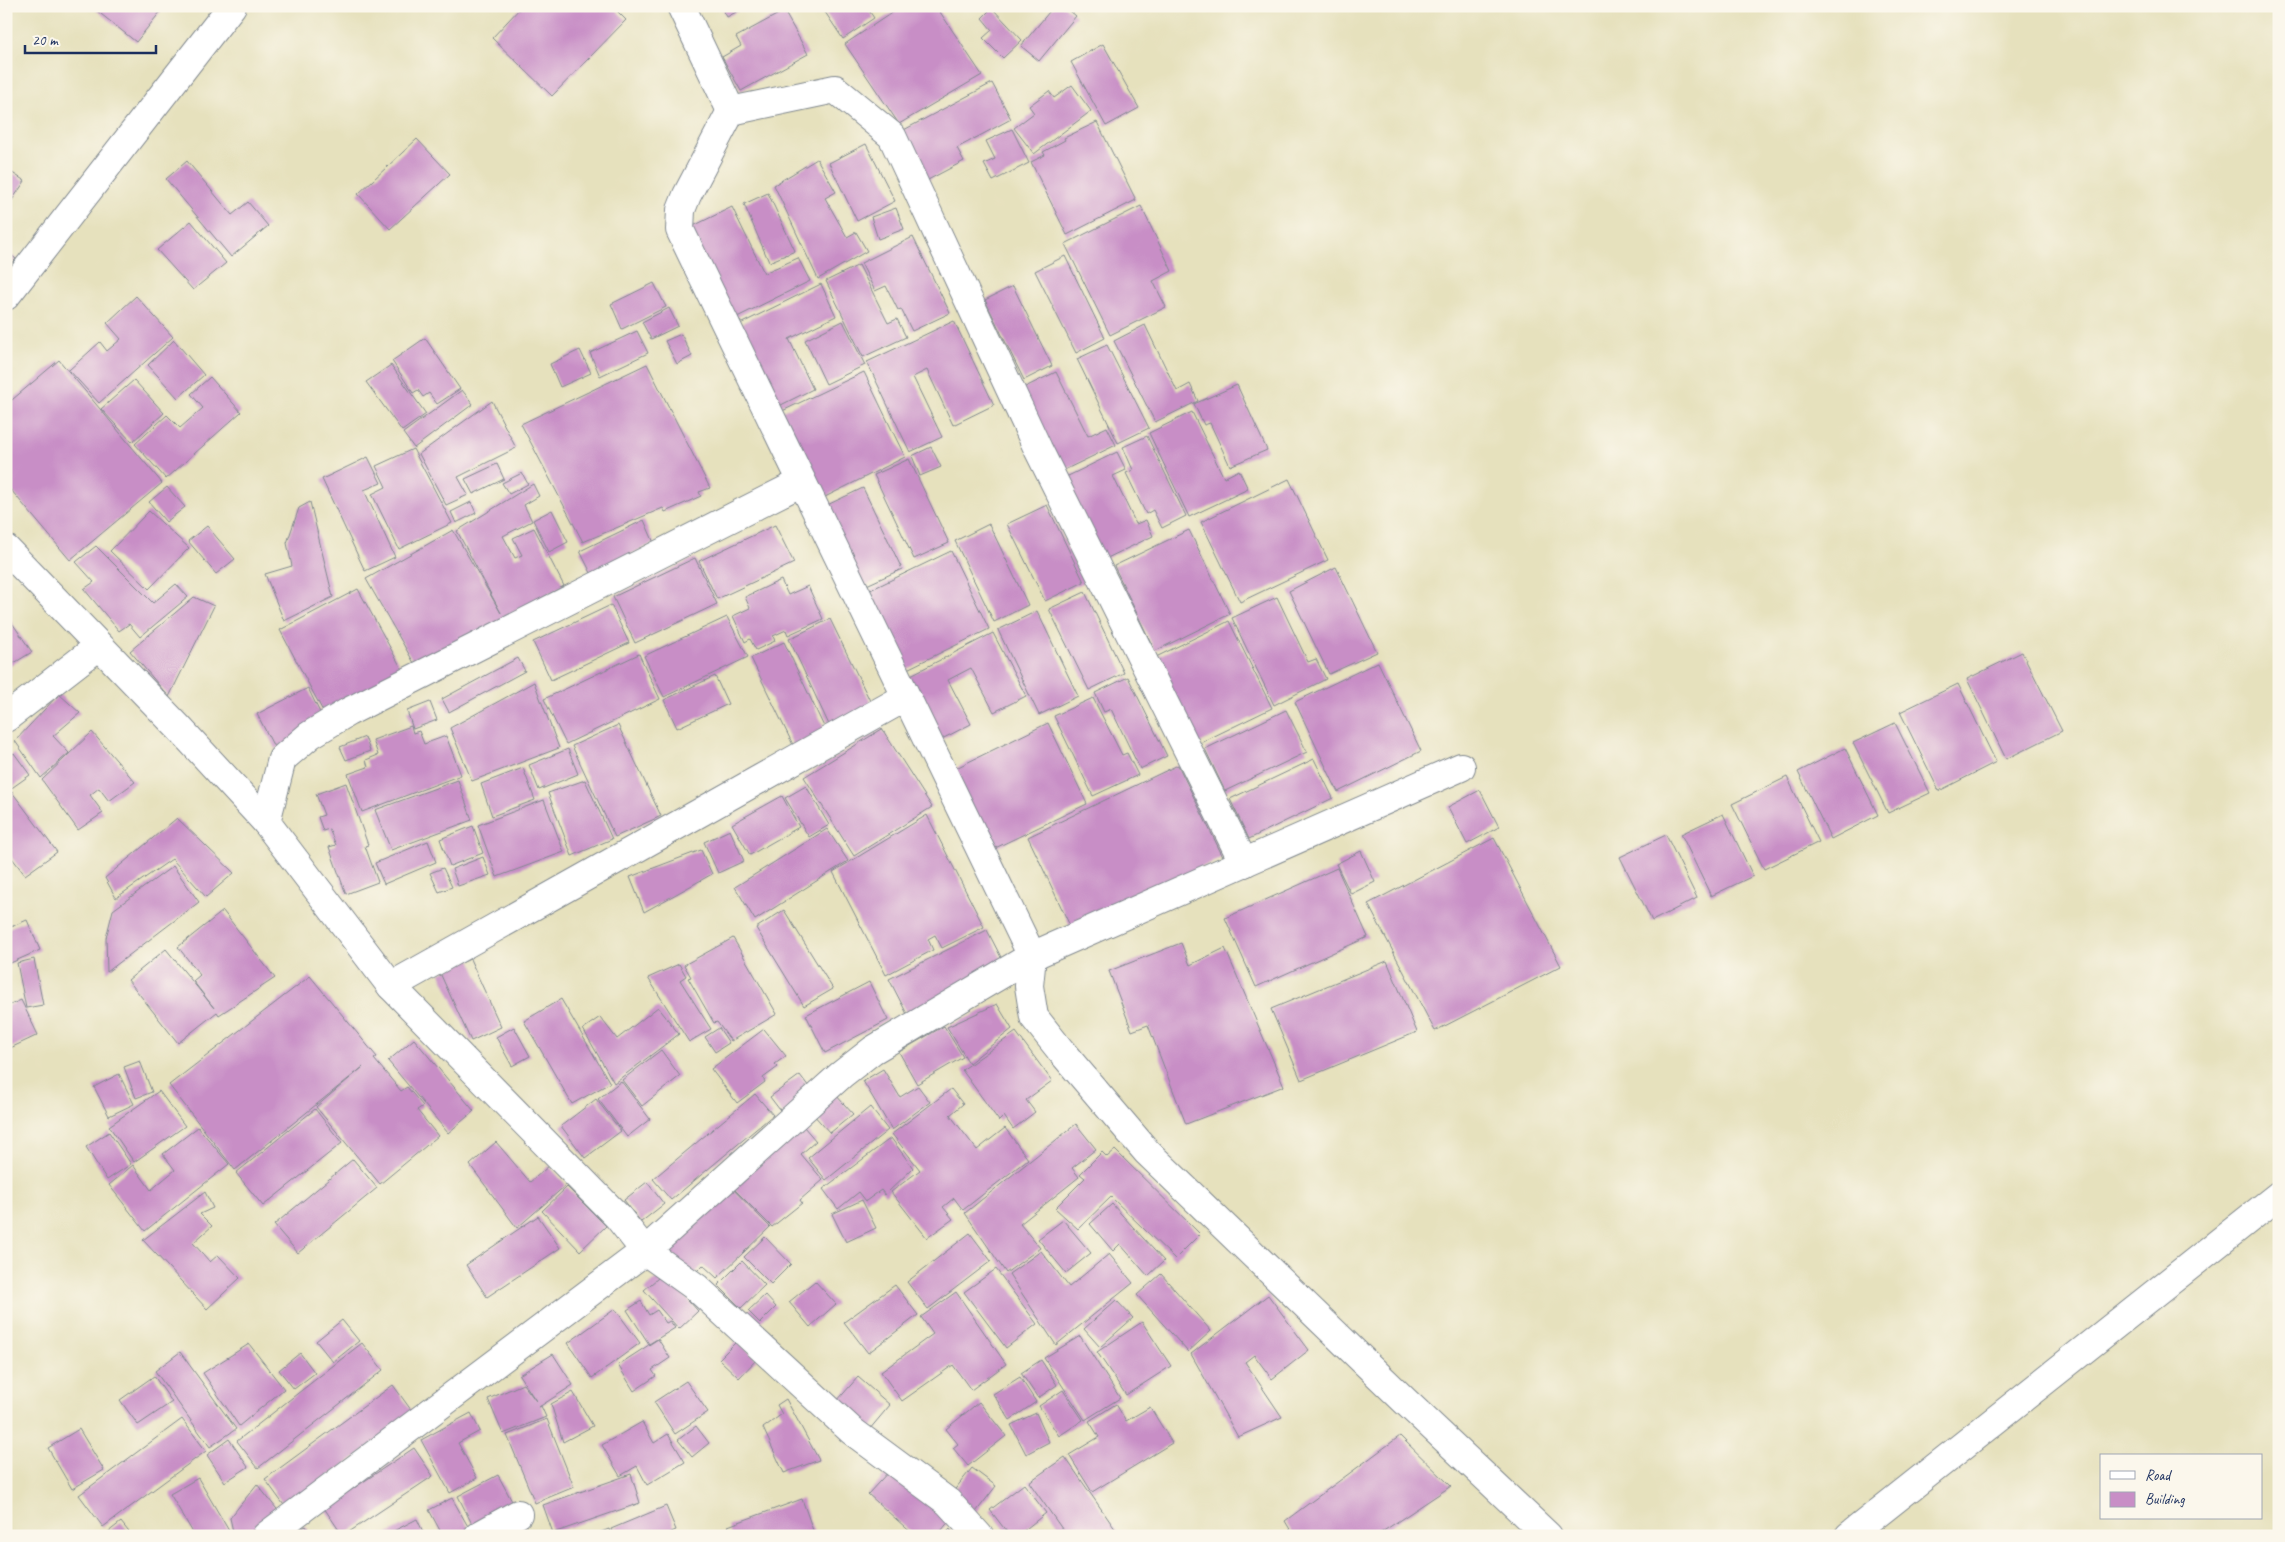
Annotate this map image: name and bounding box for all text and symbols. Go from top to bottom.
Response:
scale bar [25,22,156,54]
text: 20 m [32,31,59,50]
legend [2100,1454,2262,1520]
text: Road [2145,1466,2172,1485]
text: Building [2145,1490,2185,1509]

